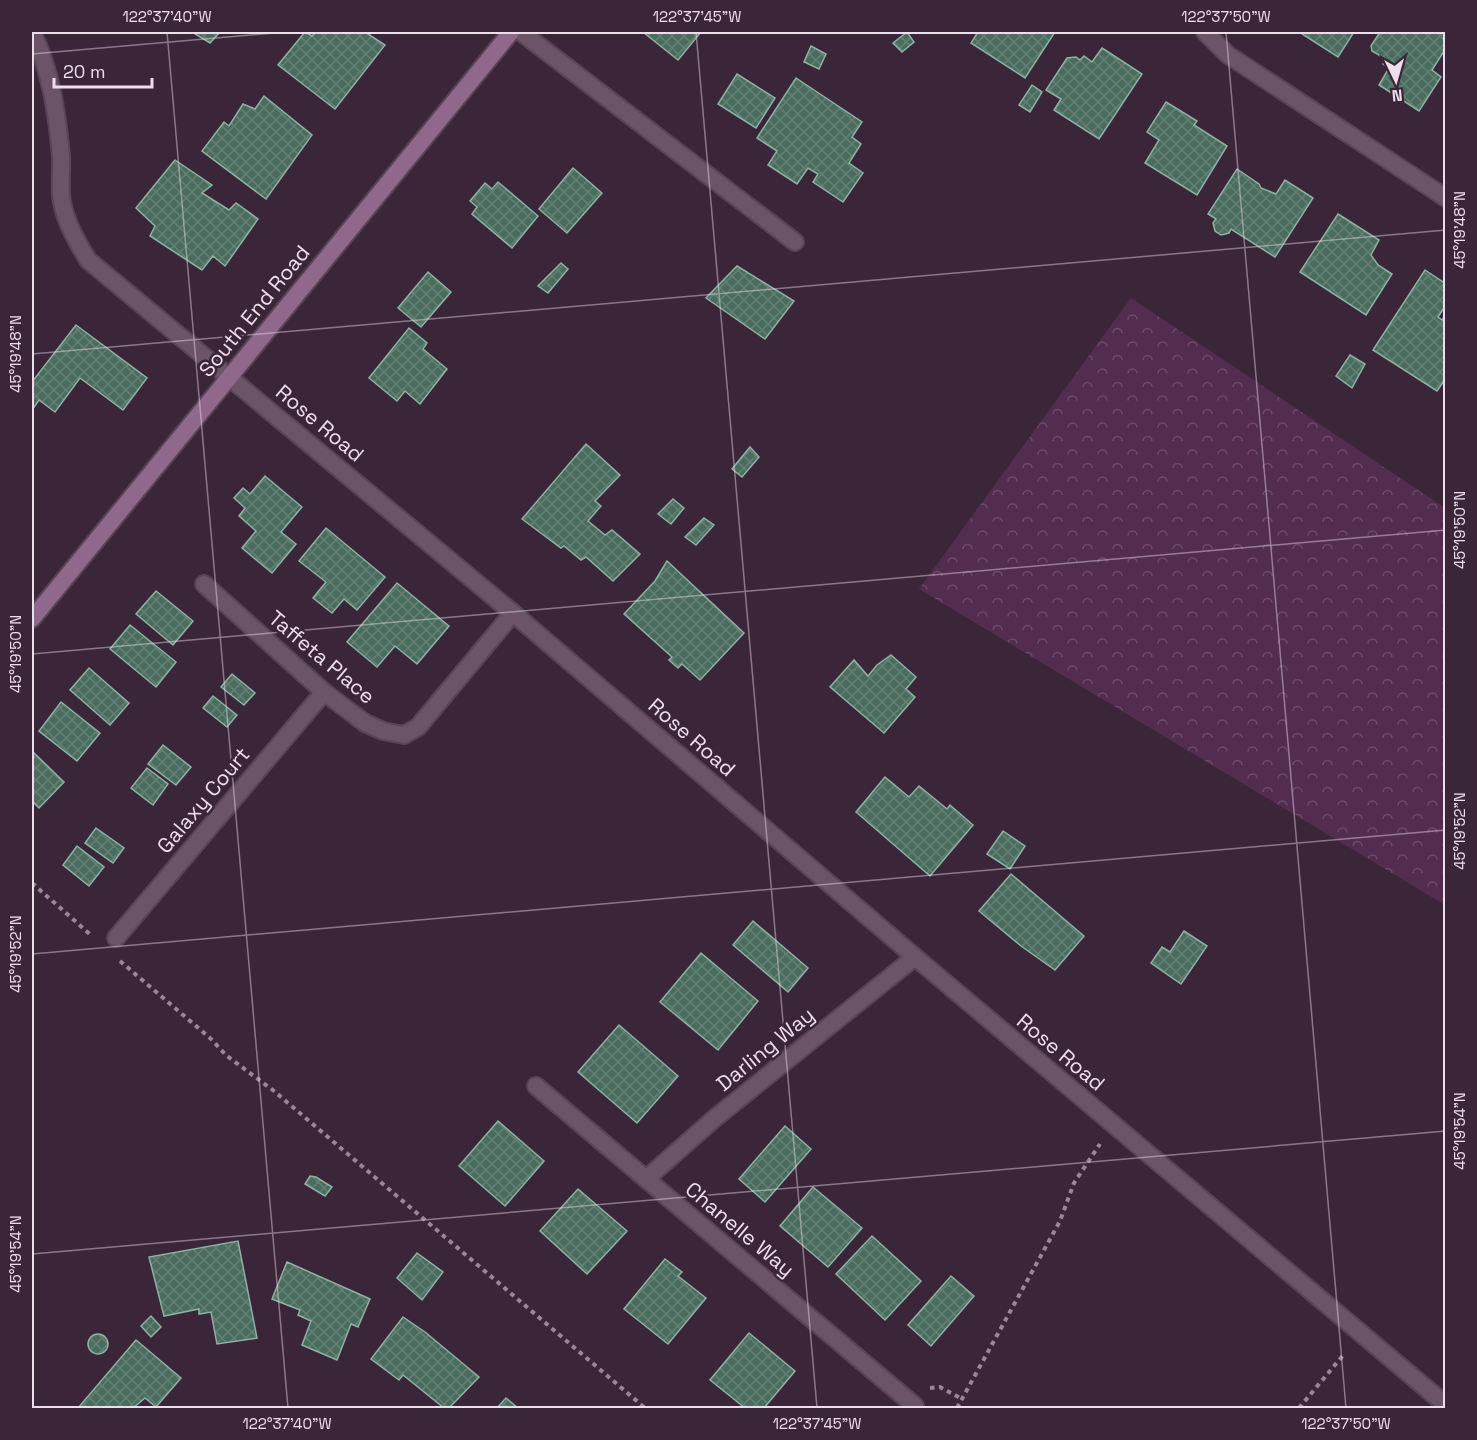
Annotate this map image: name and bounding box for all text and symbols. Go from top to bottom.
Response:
text: 122°37'40"W [122,7,212,26]
text: 122°37'45"W [653,7,741,26]
text: 122°37'50"W [1181,7,1271,26]
scale bar [54,51,152,89]
north arrow [1366,51,1426,111]
text: 20 m [63,60,106,83]
text: N [1391,85,1404,106]
text: 45°19'48"N [1450,191,1469,269]
street label: South End Road [193,240,315,382]
text: 45°19'48"N [6,315,25,393]
street label: Rose Road [270,378,370,468]
text: 45°19'50"N [1450,491,1469,569]
street label: Taffeta Place [263,605,381,709]
text: 45°19'50"N [6,615,25,693]
street label: Rose Road [643,692,741,782]
street label: Galaxy Court [151,741,255,859]
text: 45°19'52"N [1450,792,1469,870]
text: 45°19'52"N [6,915,25,993]
street label: Darling Way [710,1001,820,1097]
street label: Rose Road [1011,1007,1111,1097]
text: 45°19'54"N [1450,1092,1469,1170]
street label: Chanelle Way [680,1175,800,1283]
text: 45°19'54"N [6,1215,25,1293]
text: 122°37'40"W [242,1414,332,1433]
text: 122°37'45"W [773,1414,861,1433]
text: 122°37'50"W [1301,1414,1391,1433]

